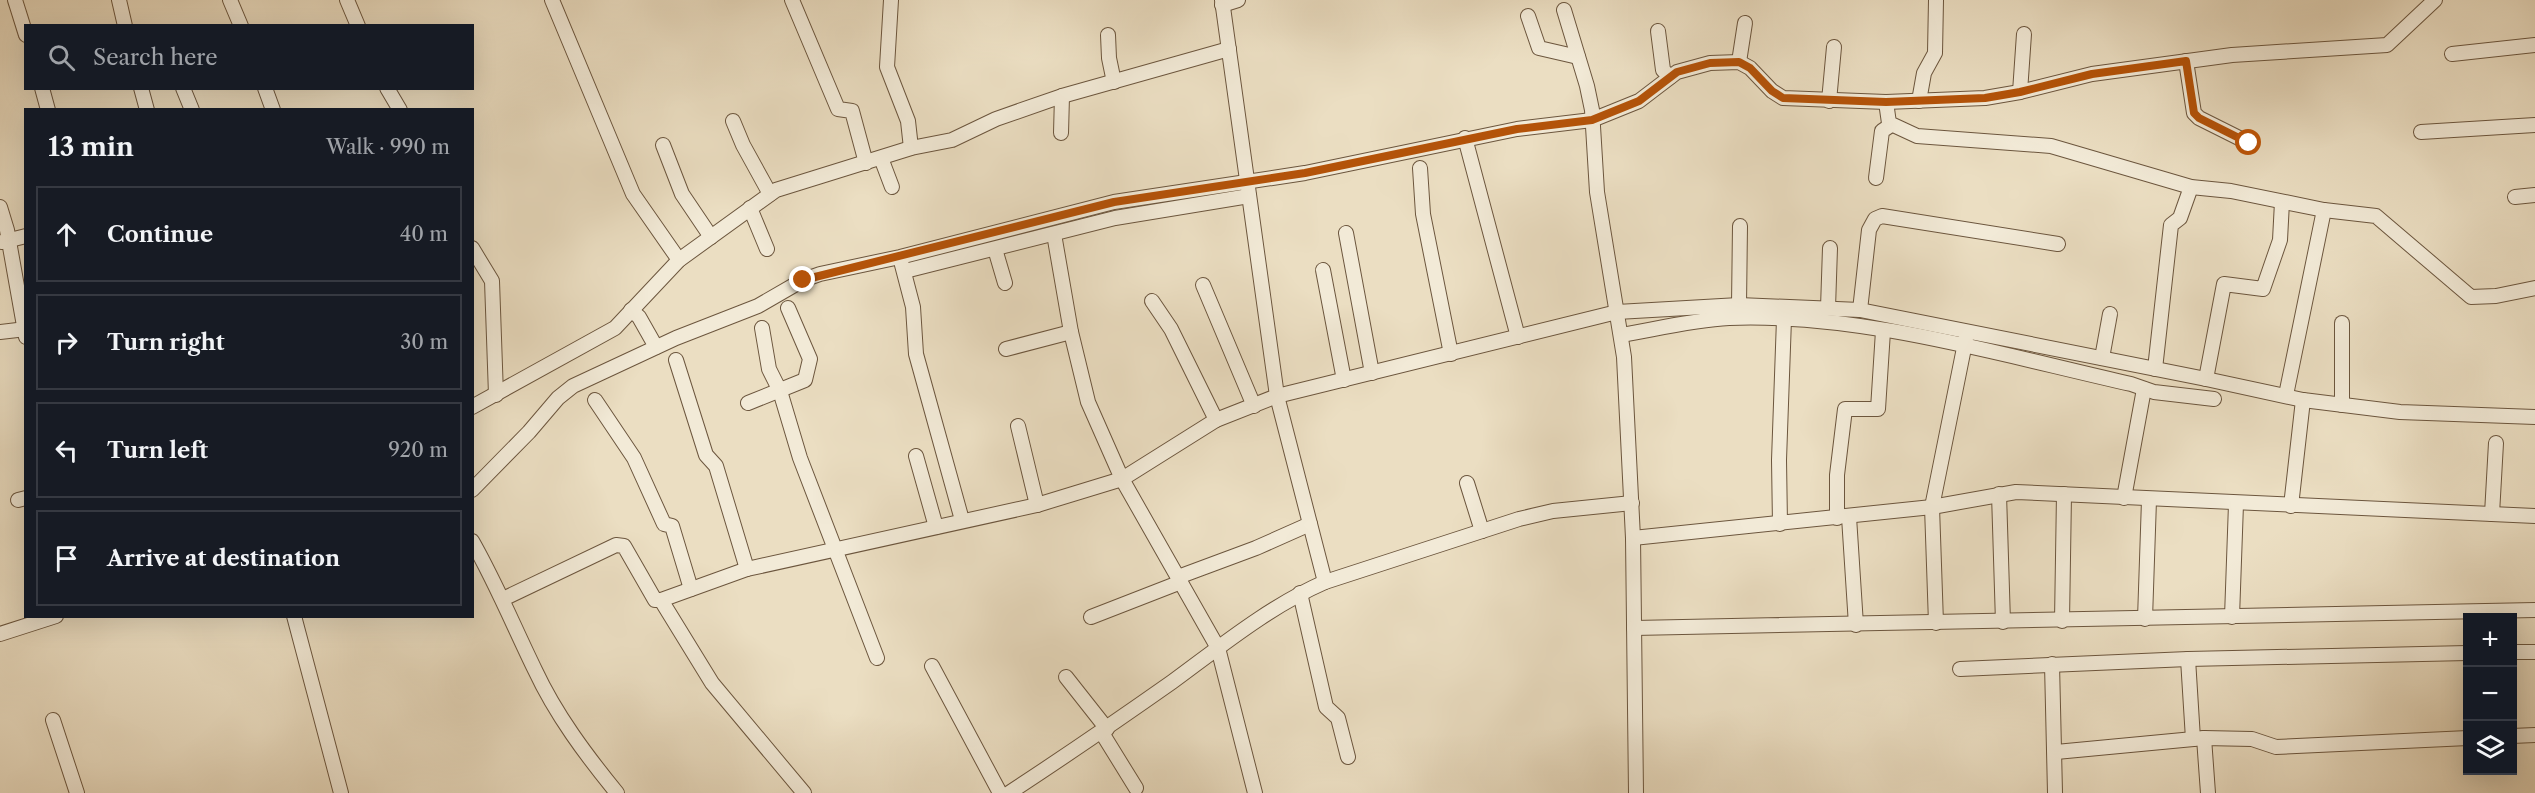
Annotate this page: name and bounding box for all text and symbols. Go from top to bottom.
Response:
search box [24,24,474,90]
icon: search [45,41,78,74]
text: Search here [93,44,218,71]
route start [2235,129,2261,155]
text: 13 min [48,131,134,163]
text: Walk · 990 m [326,135,450,159]
icon: ahead [50,218,83,251]
text: Continue [107,221,213,248]
text: 40 m [400,222,448,246]
route end [789,266,815,292]
icon: right [50,326,83,359]
text: Turn right [107,329,225,356]
text: 30 m [400,330,448,354]
icon: left [50,434,83,467]
text: Turn left [107,437,208,464]
text: 920 m [388,438,448,462]
icon: arrive [50,542,83,575]
text: Arrive at destination [107,545,340,572]
map controls [2463,613,2517,775]
button: + [2463,613,2517,667]
button: − [2463,667,2517,721]
button: layers [2463,721,2517,775]

